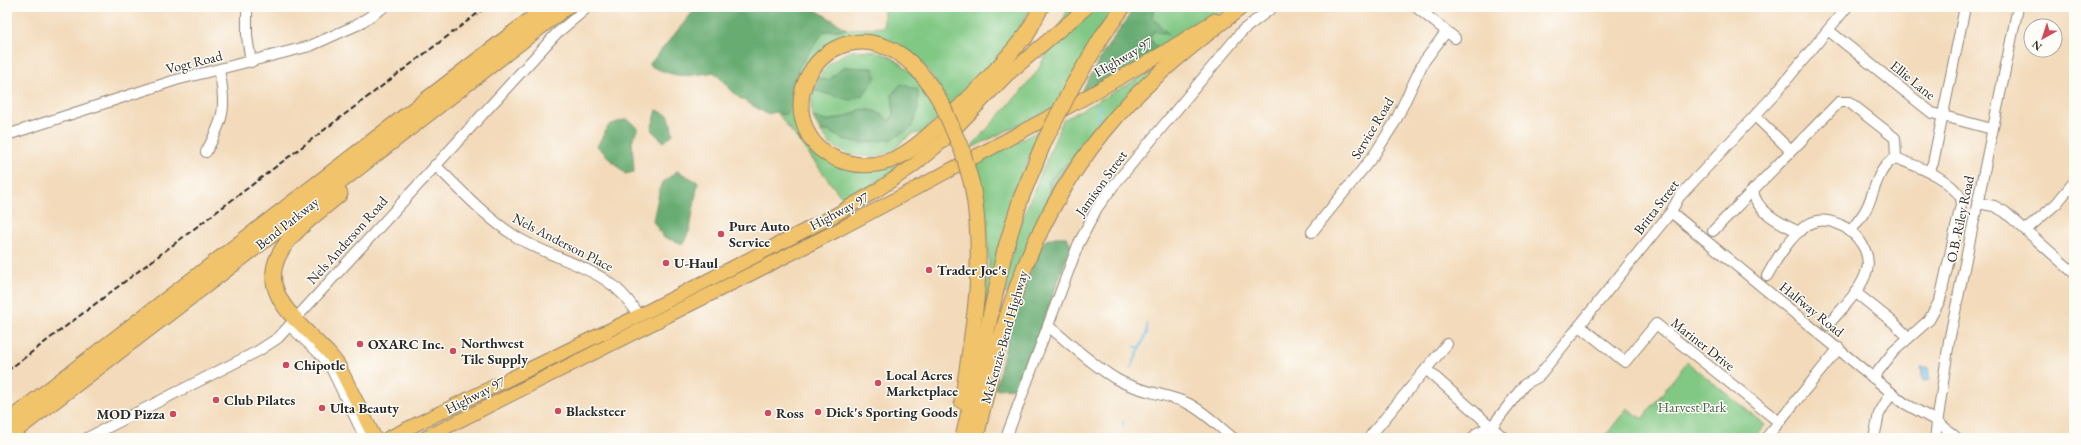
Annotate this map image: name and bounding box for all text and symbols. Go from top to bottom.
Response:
north arrow [2023,18,2063,58]
street label: Highway 97 [1090,33,1156,81]
text: N [2029,37,2045,54]
street label: Vogt Road [164,46,225,78]
street label: Ellie Lane [1887,56,1940,104]
street label: Service Road [1346,93,1398,162]
street label: Jamison Street [1070,146,1131,220]
street label: O.B. Riley Road [1942,173,1978,264]
street label: Britta Street [1629,175,1683,238]
street label: Highway 97 [806,188,872,234]
street label: Bend Parkway [252,192,323,253]
street label: Nels Anderson Road [303,192,392,288]
street label: Nels Anderson Place [510,209,617,275]
place label: Pure Auto Service [729,217,790,251]
marker: Pure Auto Service [716,229,726,239]
place label: U-Haul [674,254,718,272]
marker: U-Haul [661,258,671,268]
place label: Trader Joe's [937,261,1007,279]
marker: Trader Joe's [924,265,934,275]
street label: McKenzie-Bend Highway [976,267,1032,406]
street label: Halfway Road [1776,278,1849,341]
street label: Mariner Drive [1667,313,1739,375]
place label: Northwest Tile Supply [461,334,528,368]
place label: OXARC Inc. [368,335,444,353]
marker: OXARC Inc. [355,339,365,349]
marker: Northwest Tile Supply [448,346,458,356]
place label: Chipotle [294,356,346,374]
marker: Chipotle [281,360,291,370]
place label: Local Acres Marketplace [886,366,958,400]
street label: Highway 97 [442,372,508,418]
marker: Local Acres Marketplace [873,378,883,388]
place label: Club Pilates [224,391,295,409]
marker: Club Pilates [211,395,221,405]
park label: Harvest Park [1658,398,1727,416]
place label: Ulta Beauty [330,399,399,417]
place label: Blacksteer [566,402,626,420]
marker: Ulta Beauty [317,403,327,413]
place label: Dick's Sporting Goods [826,403,958,421]
place label: Ross [776,404,804,422]
place label: MOD Pizza [96,405,166,423]
marker: Blacksteer [553,406,563,416]
marker: Dick's Sporting Goods [813,407,823,417]
marker: Ross [763,408,773,418]
marker: MOD Pizza [168,409,178,419]

